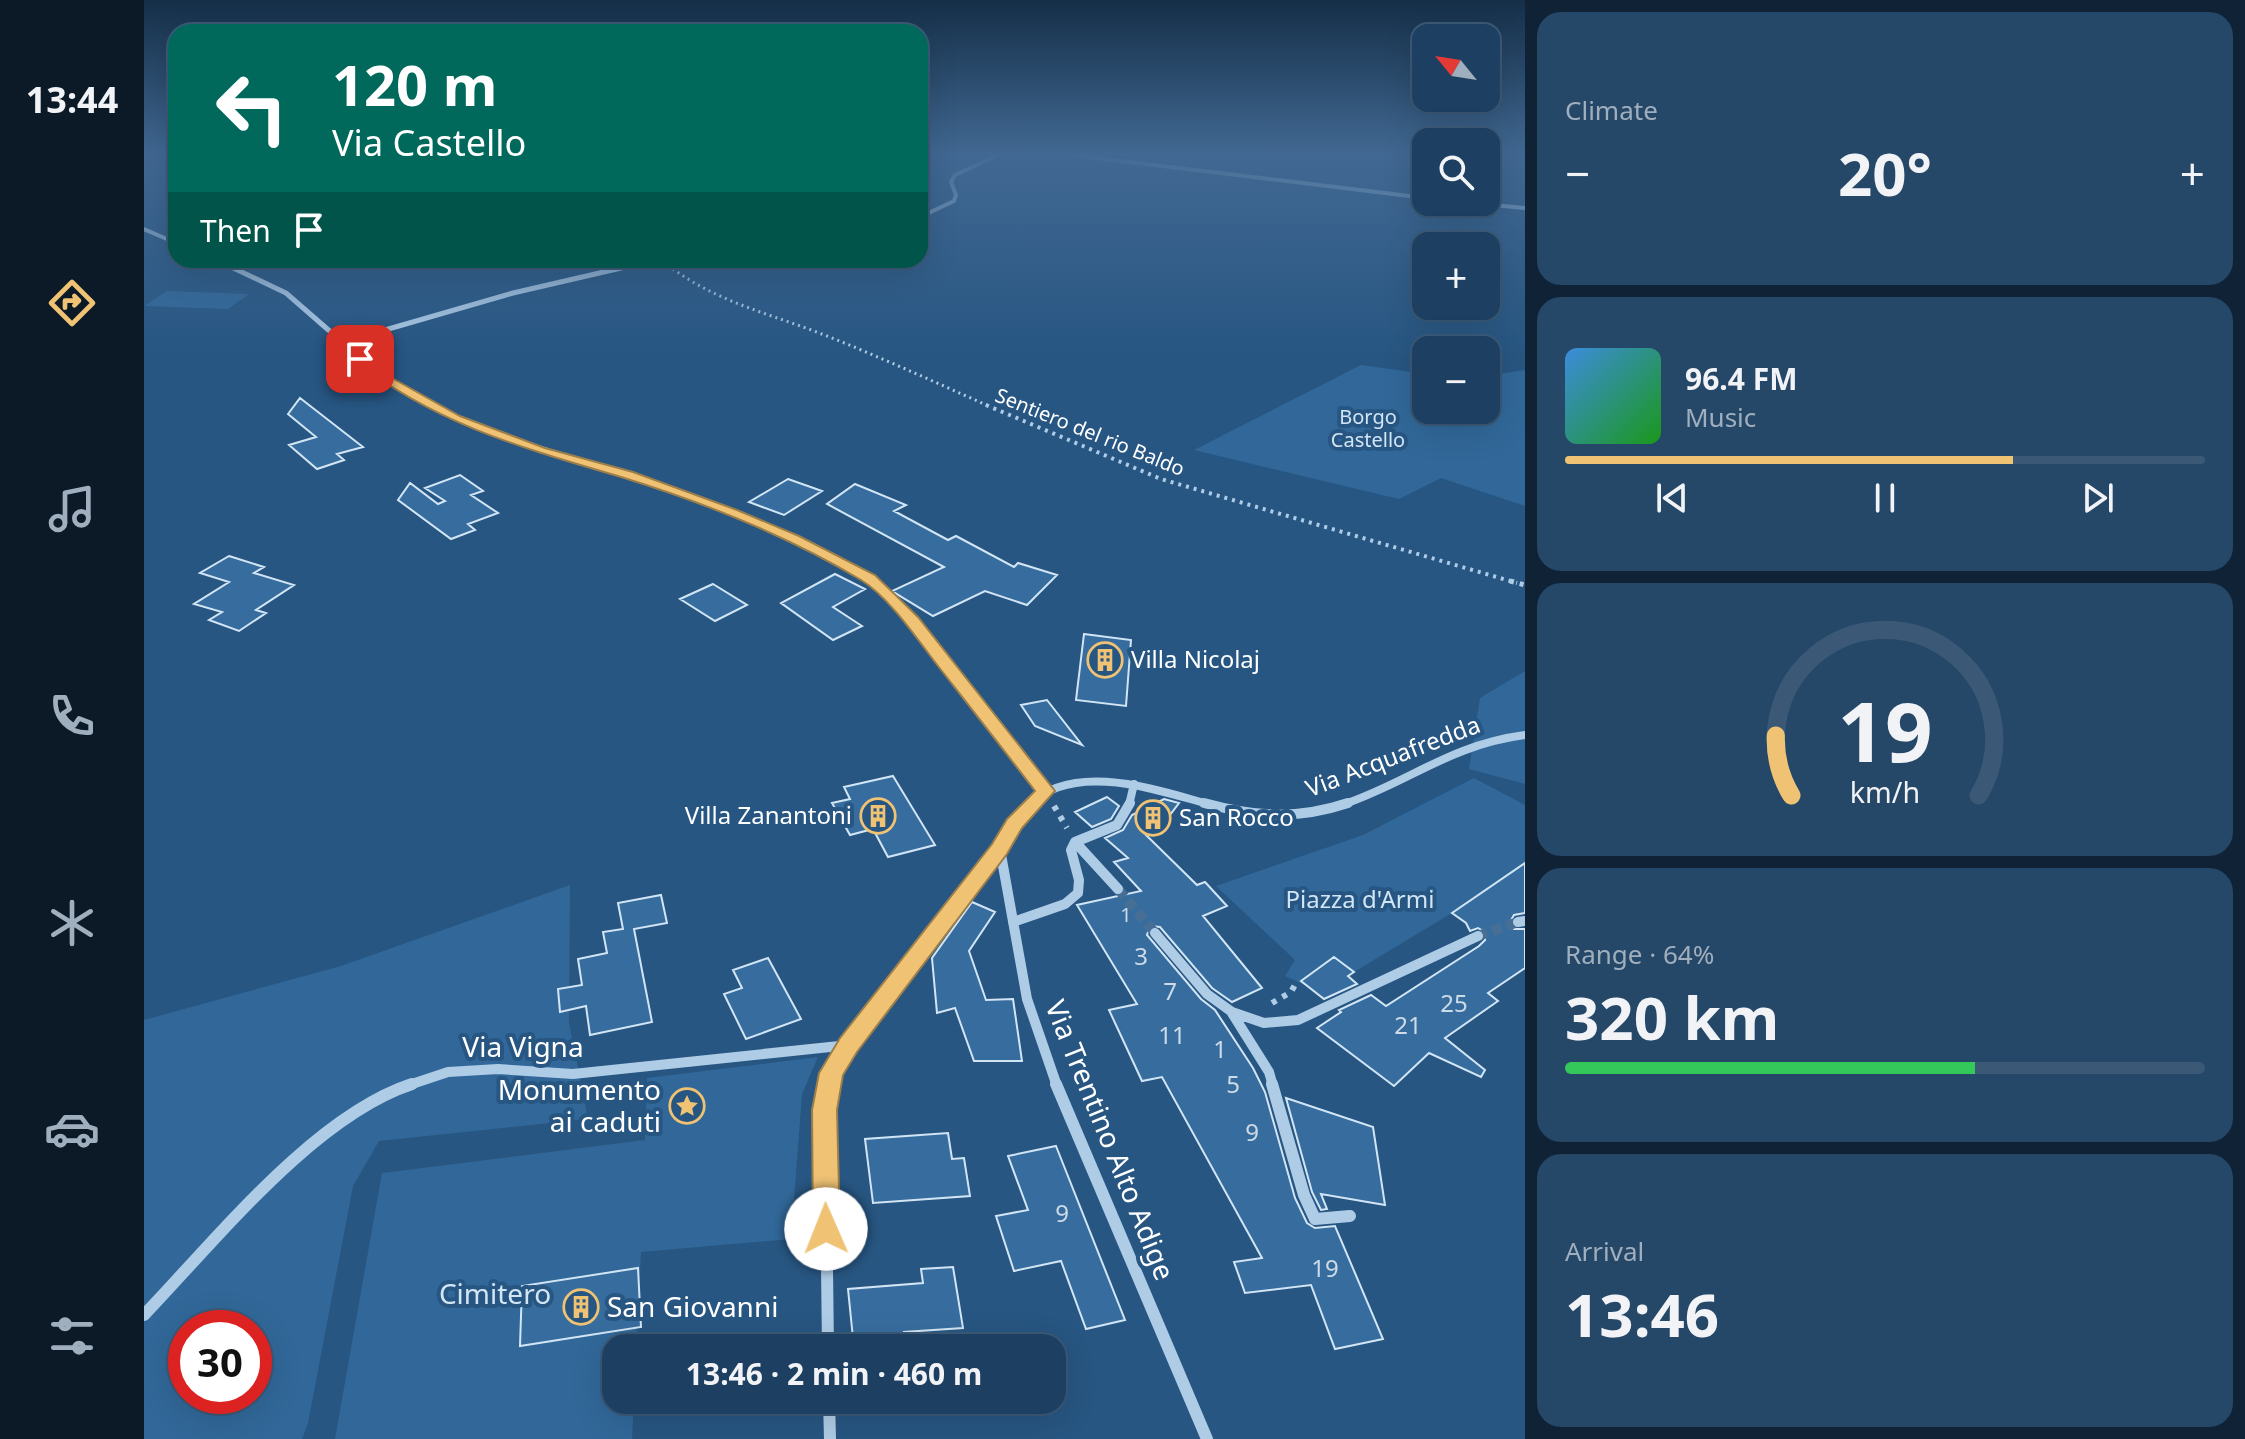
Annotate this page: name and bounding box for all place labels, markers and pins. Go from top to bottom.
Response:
pin [326,325,394,393]
building icon: Villa Nicolaj [1086,641,1124,679]
place label: Villa Nicolaj [1131,642,1260,675]
building icon: Villa Zanantoni [859,797,897,835]
place label: Villa Zanantoni [685,798,852,831]
building icon: San Rocco [1134,799,1172,837]
place label: San Rocco [1179,800,1294,833]
place label: Monumento ai caduti [498,1070,661,1140]
place icon: Monumento ai caduti [668,1087,706,1125]
place label: San Giovanni [607,1287,778,1325]
building icon: San Giovanni [562,1288,600,1326]

